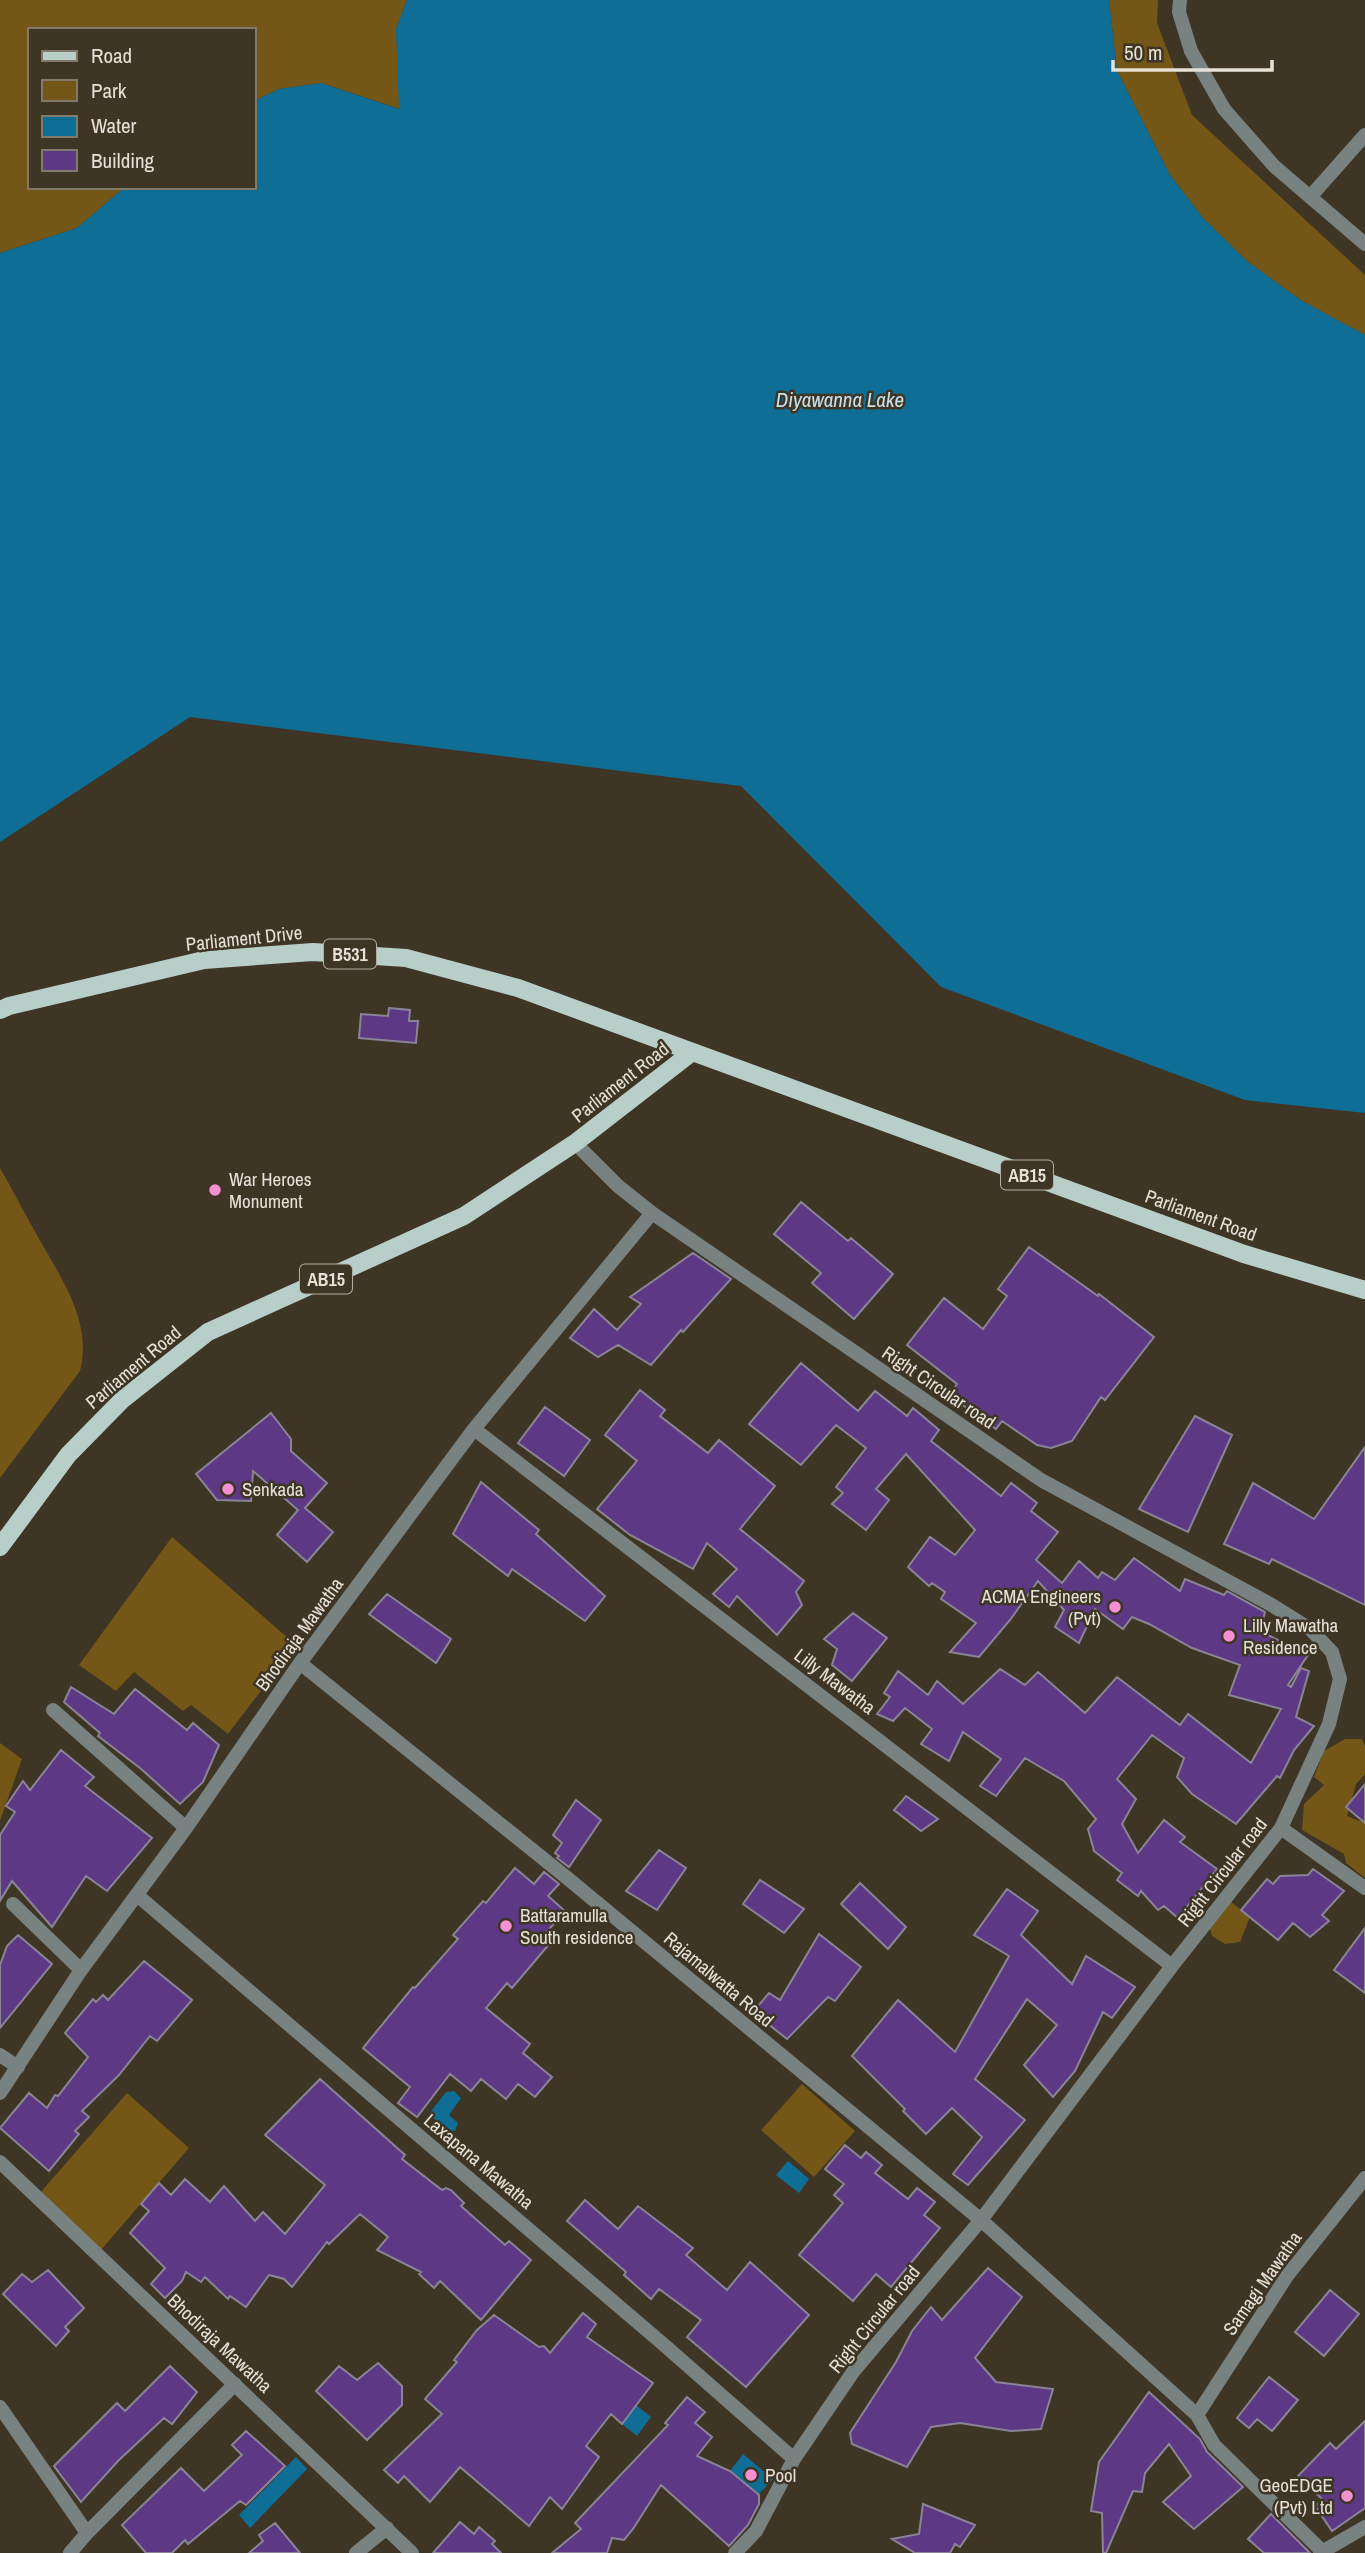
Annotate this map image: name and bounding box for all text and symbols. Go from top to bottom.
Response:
legend [28,28,256,189]
scale bar [1113,28,1272,72]
text: 50 m [1124,38,1162,67]
text: Road [91,41,132,70]
text: Park [91,76,127,105]
text: Water [91,111,137,140]
text: Building [91,146,155,175]
water label: Diyawanna Lake [776,385,904,414]
street label: Parliament Drive [185,919,303,957]
road number: B531 [324,939,376,968]
street label: Parliament Road [566,1036,674,1128]
road number: AB15 [1001,1160,1053,1190]
place label: War Heroes Monument [229,1166,312,1214]
marker: War Heroes Monument [207,1182,223,1198]
street label: Parliament Road [1142,1183,1260,1247]
road number: AB15 [300,1264,352,1294]
street label: Parliament Road [80,1319,186,1415]
street label: Right Circular road [877,1339,1001,1435]
place label: Senkada [242,1476,304,1502]
marker: Senkada [220,1481,236,1497]
street label: Bhodiraja Mawatha [249,1572,349,1696]
place label: ACMA Engineers (Pvt) [980,1583,1101,1631]
marker: ACMA Engineers (Pvt) [1107,1599,1123,1615]
place label: Lilly Mawatha Residence [1243,1612,1339,1660]
marker: Lilly Mawatha Residence [1221,1628,1237,1644]
street label: Lilly Mawatha [789,1642,881,1720]
street label: Right Circular road [1171,1812,1273,1932]
place label: Battaramulla South residence [520,1902,633,1950]
marker: Battaramulla South residence [498,1918,514,1934]
street label: Rajamalwatta Road [659,1925,779,2033]
street label: Laxapana Mawatha [419,2107,540,2215]
street label: Samagi Mawatha [1217,2226,1308,2340]
street label: Right Circular road [822,2260,926,2378]
street label: Bhodiraja Mawatha [162,2288,278,2399]
place label: Pool [765,2462,796,2488]
marker: Pool [743,2467,759,2483]
place label: GeoEDGE (Pvt) Ltd [1259,2472,1333,2520]
marker: GeoEDGE (Pvt) Ltd [1339,2488,1355,2504]

